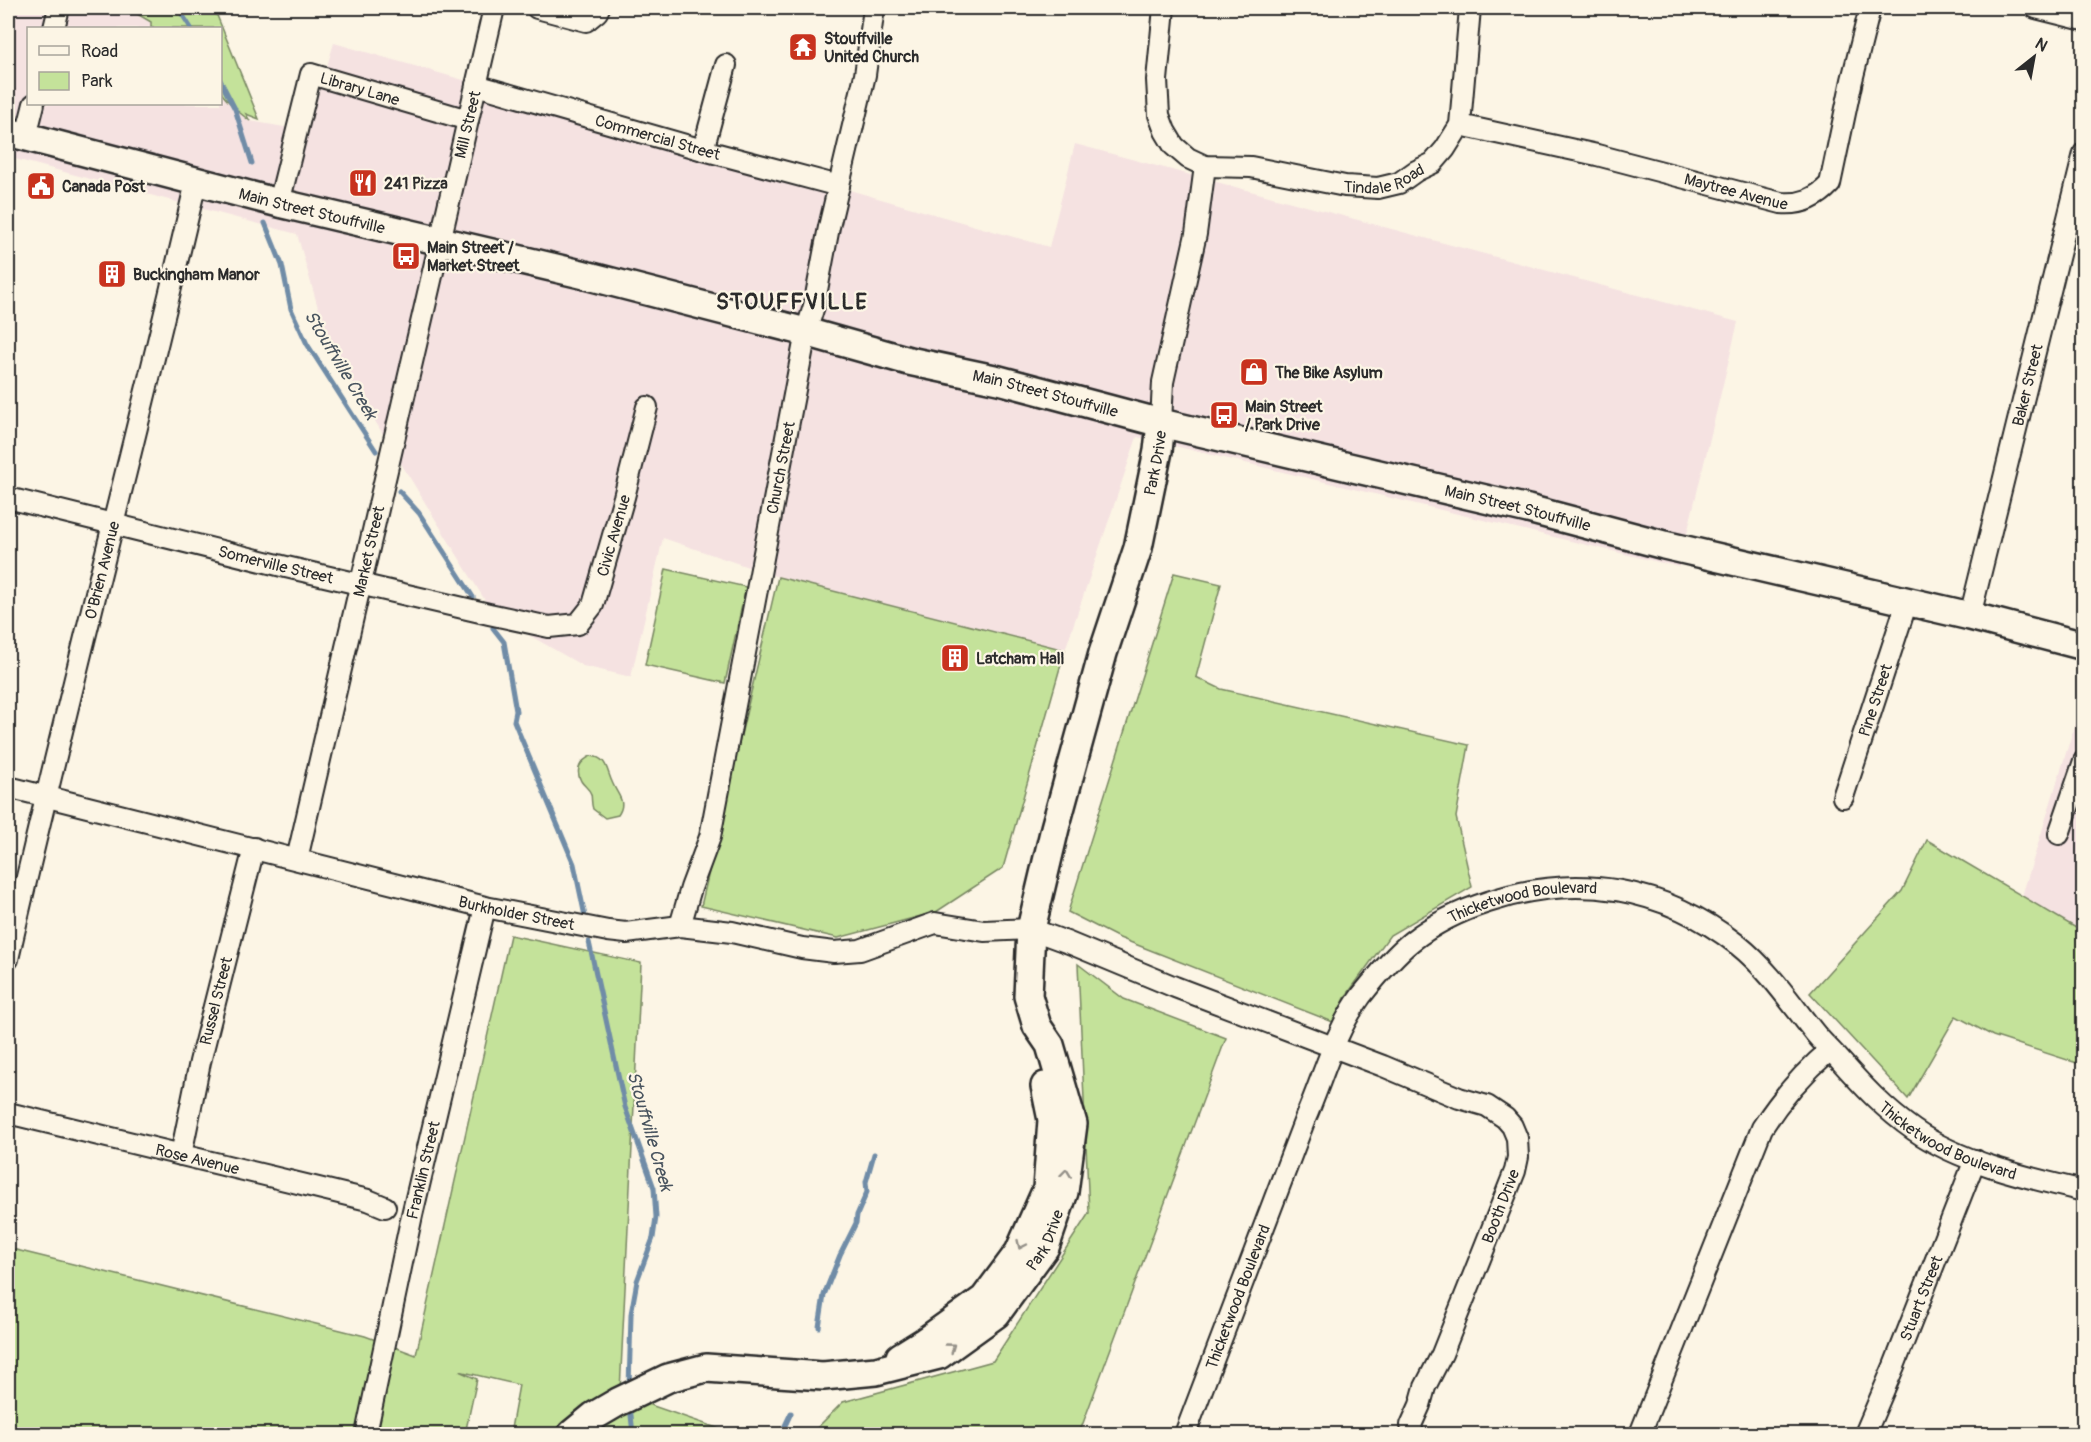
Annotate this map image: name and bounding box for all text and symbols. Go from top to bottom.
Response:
legend [27,27,222,105]
north arrow [2004,27,2064,87]
place label: Stouffville United Church [824,29,919,67]
temple icon: Stouffville United Church [787,31,819,63]
text: N [2031,34,2051,56]
text: Road [81,40,118,63]
street label: Library Lane [318,68,402,110]
text: Park [81,70,113,93]
street label: Mill Street [451,88,486,160]
street label: Commercial Street [593,111,723,165]
street label: Tindale Road [1343,160,1428,199]
restaurant icon: 241 Pizza [347,167,379,199]
street label: Maytree Avenue [1682,169,1788,214]
public building icon: Canada Post [25,170,57,202]
place label: 241 Pizza [384,174,448,194]
place label: Canada Post [62,177,146,197]
street label: Main Street Stouffville [237,184,387,239]
place label: Main Street / Market Street [427,238,520,276]
bus stop icon: Main Street / Market Street [390,240,422,272]
building icon: Buckingham Manor [96,258,128,290]
place label: Buckingham Manor [133,265,260,285]
district label: STOUFFVILLE [716,288,868,316]
water label: Stouffville Creek [299,306,383,425]
street label: Baker Street [2008,342,2048,428]
shop icon: The Bike Asylum [1238,356,1270,388]
place label: The Bike Asylum [1274,363,1383,383]
street label: Main Street Stouffville [971,366,1120,422]
place label: Main Street / Park Drive [1245,397,1323,435]
bus stop icon: Main Street / Park Drive [1208,399,1240,431]
street label: Church Street [763,419,800,516]
street label: Park Drive [1140,429,1171,497]
street label: Main Street Stouffville [1443,481,1593,536]
street label: Civic Avenue [593,492,635,579]
street label: Market Street [349,503,390,599]
street label: O'Brien Avenue [81,519,124,621]
street label: Somerville Street [216,542,336,589]
building icon: Latcham Hall [939,642,971,674]
place label: Latcham Hall [976,649,1065,669]
street label: Pine Street [1854,661,1897,739]
street label: Thicketwood Boulevard [1445,878,1598,928]
street label: Burkholder Street [456,892,577,935]
street label: Russel Street [196,954,237,1047]
water label: Stouffville Creek [621,1069,678,1195]
street label: Thicketwood Boulevard [1874,1097,2019,1185]
street label: Franklin Street [402,1118,445,1221]
street label: Rose Avenue [153,1140,241,1180]
street label: Booth Drive [1478,1166,1524,1246]
one-way arrow [1060,1169,1072,1178]
street label: Park Drive [1022,1207,1068,1275]
street label: Thicketwood Boulevard [1202,1222,1275,1372]
one-way arrow [1017,1239,1029,1250]
street label: Stuart Street [1896,1252,1948,1344]
one-way arrow [944,1343,955,1354]

